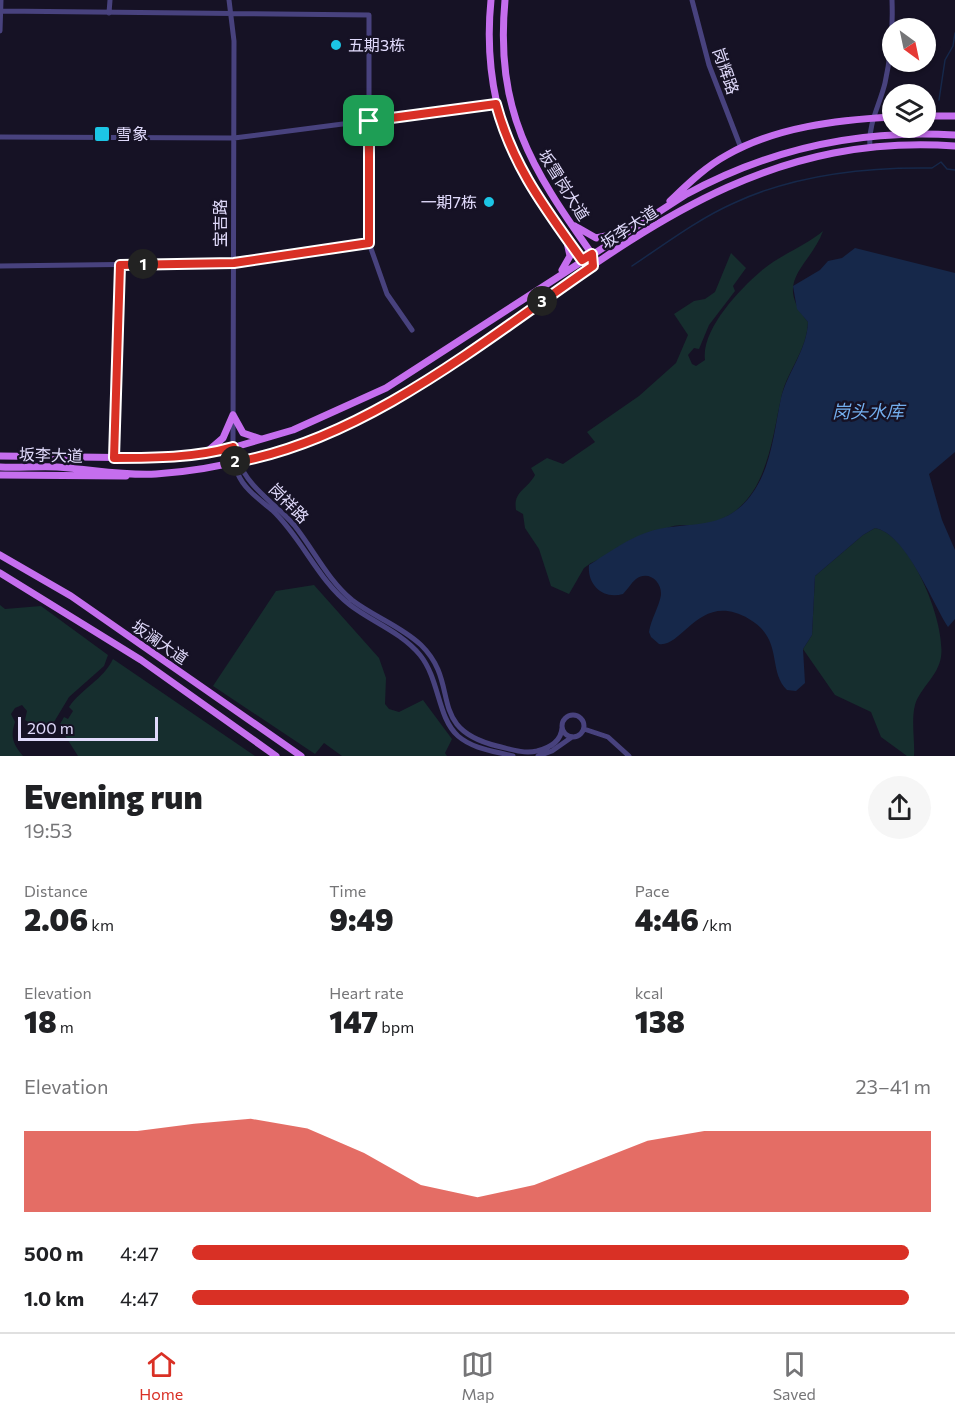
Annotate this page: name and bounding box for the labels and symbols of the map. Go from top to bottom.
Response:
north arrow [882,18,936,72]
place label: 五期3栋 [348,35,405,54]
marker: 五期3栋 [329,38,343,52]
street label: 岗辉路 [710,45,743,97]
pin [343,95,394,146]
place label: 雪象 [116,124,148,143]
marker: 雪象 [93,125,111,143]
street label: 坂雪岗大道 [535,146,594,224]
place label: 一期7栋 [421,192,477,211]
marker: 一期7栋 [482,195,496,209]
street label: 宝吉路 [210,199,229,247]
street label: 坂李大道 [597,201,661,252]
pin: 1 [128,249,158,279]
pin: 3 [527,286,557,316]
water label: 岗头水库 [832,400,907,422]
street label: 坂李大道 [19,444,83,465]
pin: 2 [220,446,250,476]
street label: 岗祥路 [266,479,313,526]
street label: 坂澜大道 [129,615,192,668]
scale bar [18,714,158,742]

